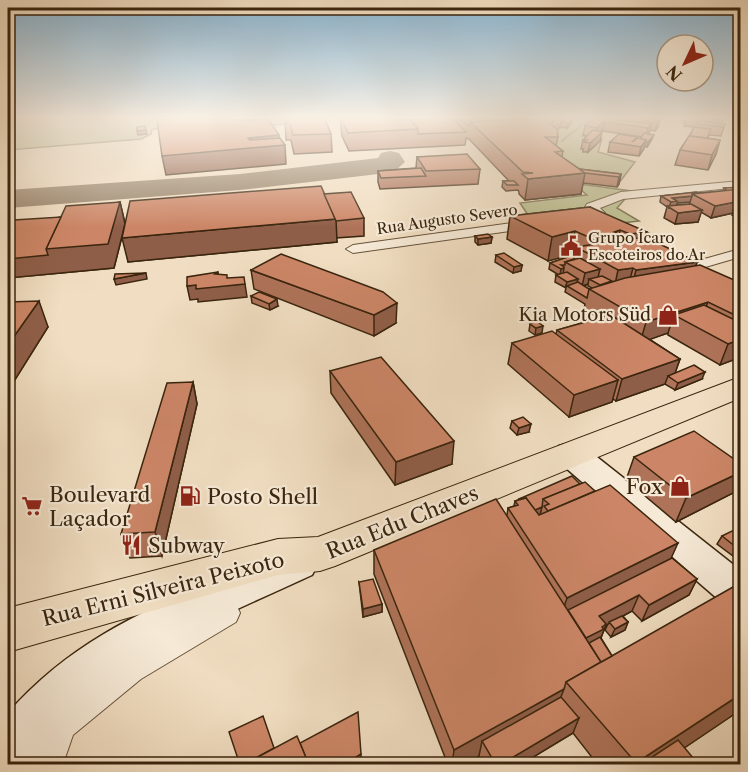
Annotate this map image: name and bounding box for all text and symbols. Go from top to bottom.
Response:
north arrow [655,33,715,93]
text: N [662,61,686,85]
street label: Rua Augusto Severo [375,200,519,238]
place label: Grupo Ícaro Escoteiros do Ar [588,228,706,264]
public building icon: Grupo Ícaro Escoteiros do Ar [559,234,583,258]
shop icon: Kia Motors Süd [656,303,680,327]
place label: Kia Motors Süd [518,304,651,326]
place label: Fox [626,474,664,499]
shop icon: Fox [668,474,692,498]
street label: Rua Edu Chaves [322,480,482,564]
place label: Boulevard Laçador [49,482,150,531]
fuel station icon: Posto Shell [178,484,202,508]
place label: Posto Shell [207,484,318,509]
supermarket icon: Boulevard Laçador [20,494,44,518]
restaurant icon: Subway [119,533,143,557]
place label: Subway [148,533,225,558]
street label: Rua Erni Silveira Peixoto [39,547,287,631]

